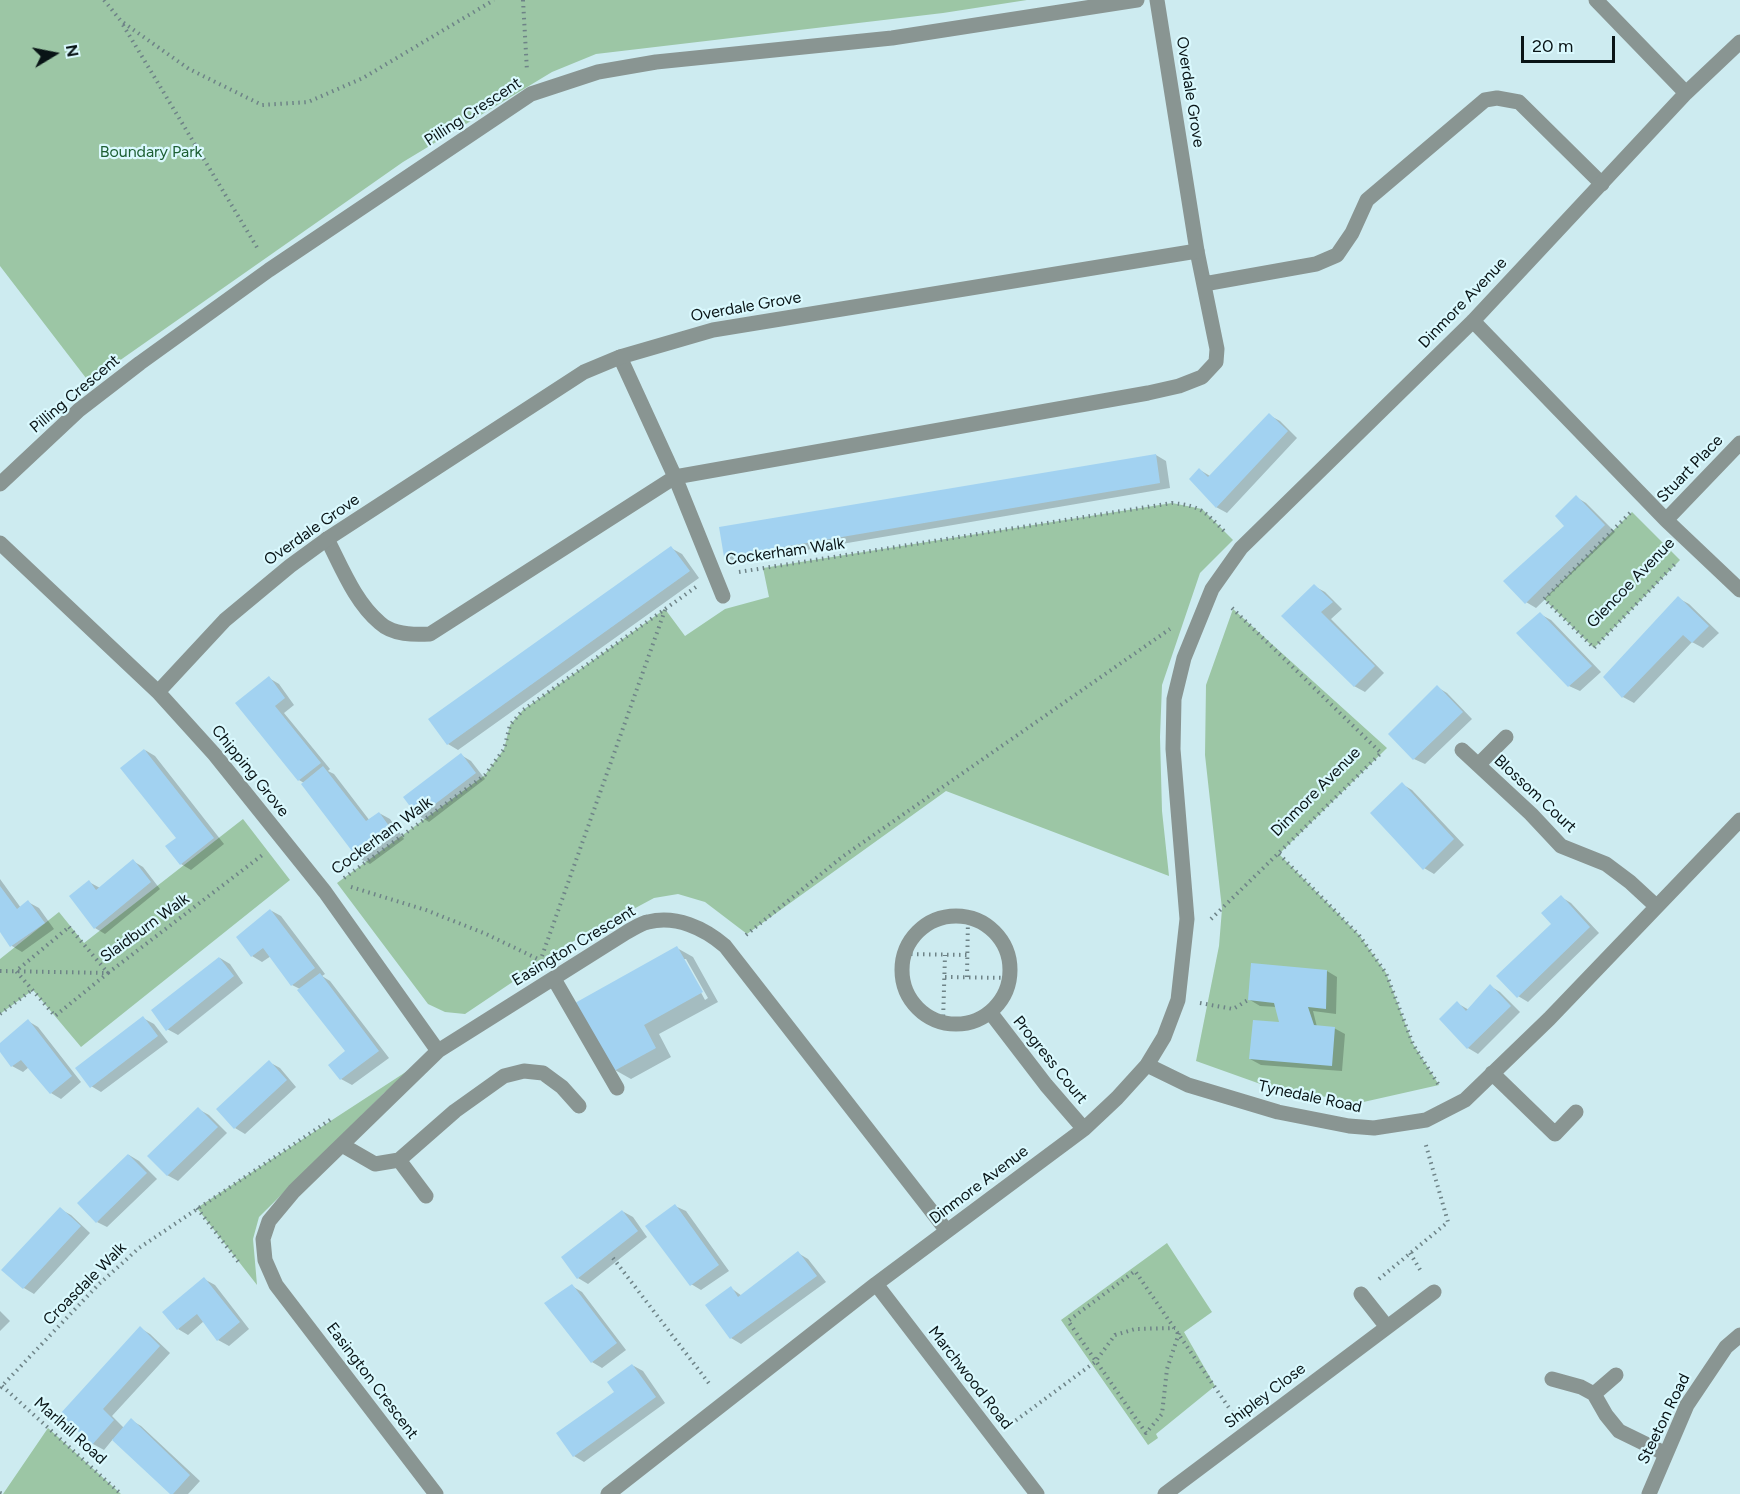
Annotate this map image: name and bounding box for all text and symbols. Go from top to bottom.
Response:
north arrow [24,24,84,84]
scale bar [1524,24,1618,62]
street label: Overdale Grove [1172,35,1208,149]
text: 20 m [1532,35,1573,57]
text: N [62,43,83,59]
street label: Pilling Crescent [421,74,525,150]
park label: Boundary Park [100,142,202,162]
street label: Dinmore Avenue [1415,254,1511,352]
street label: Overdale Grove [689,288,803,326]
street label: Pilling Crescent [26,351,124,437]
street label: Stuart Place [1653,431,1727,507]
street label: Overdale Grove [261,490,363,570]
street label: Cockerham Walk [724,534,846,570]
street label: Glencoe Avenue [1583,534,1679,632]
street label: Chipping Grove [207,721,293,821]
street label: Dinmore Avenue [1267,743,1365,841]
street label: Blossom Court [1490,751,1580,837]
street label: Cockerham Walk [328,793,436,879]
street label: Slaidburn Walk [97,889,193,967]
street label: Easington Crescent [509,902,639,990]
street label: Progress Court [1009,1012,1091,1108]
street label: Tynedale Road [1257,1077,1363,1117]
street label: Dinmore Avenue [926,1142,1032,1228]
street label: Croasdale Walk [39,1238,131,1330]
street label: Easington Crescent [322,1319,422,1443]
street label: Marchwood Road [924,1323,1016,1433]
street label: Shipley Close [1221,1359,1309,1433]
street label: Steeton Road [1634,1371,1694,1467]
street label: Marlhill Road [30,1393,110,1469]

